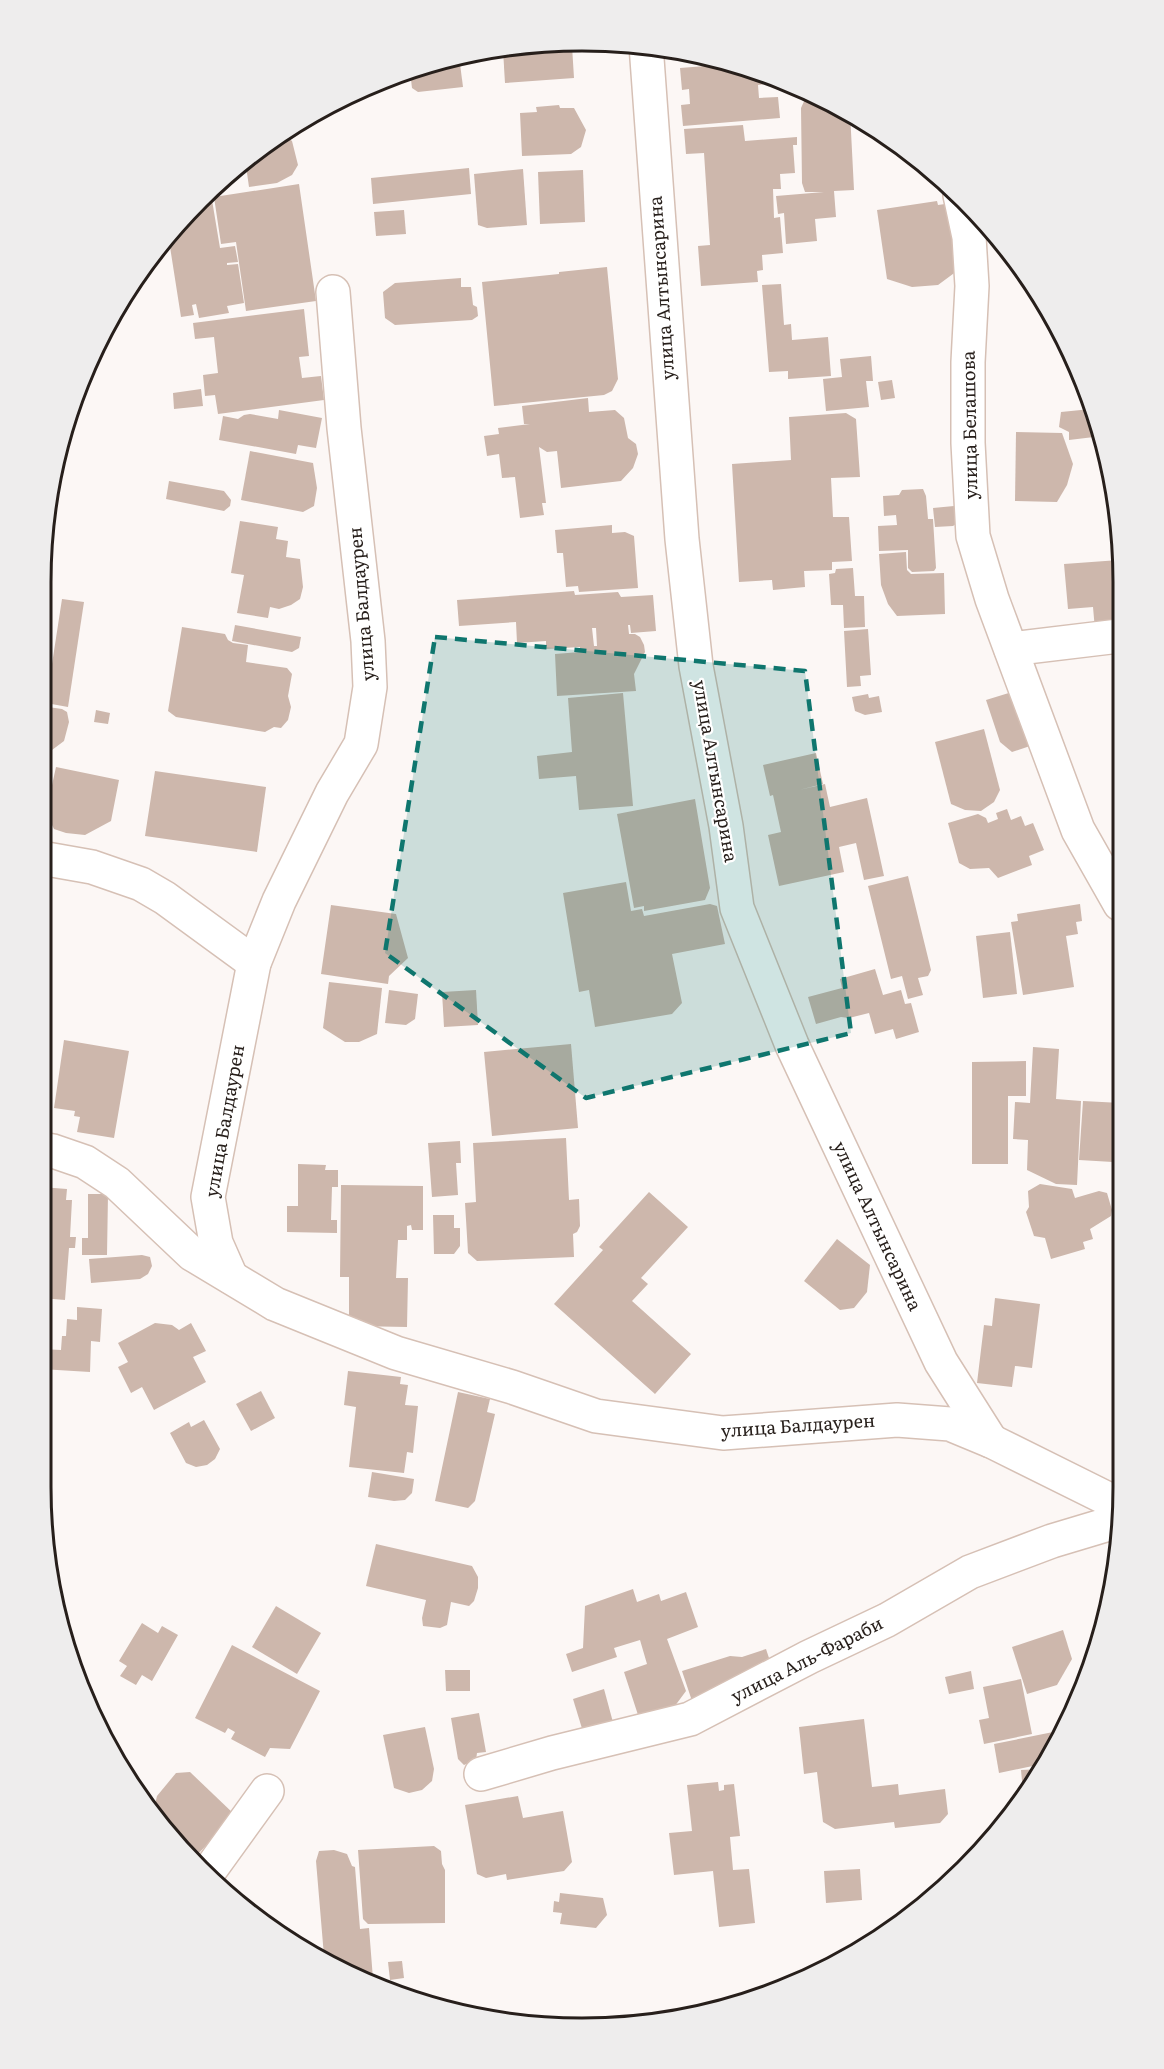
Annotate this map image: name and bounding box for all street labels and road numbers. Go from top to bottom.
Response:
street label: улица Алтынсарина [641,195,680,381]
street label: улица Белашова [954,350,983,500]
street label: улица Балдаурен [340,526,381,682]
street label: улица Алтынсарина [687,677,746,864]
street label: улица Балдаурен [197,1042,250,1199]
street label: улица Алтынсарина [827,1136,930,1315]
street label: улица Балдаурен [720,1406,876,1443]
street label: улица Аль-Фараби [726,1609,887,1709]

